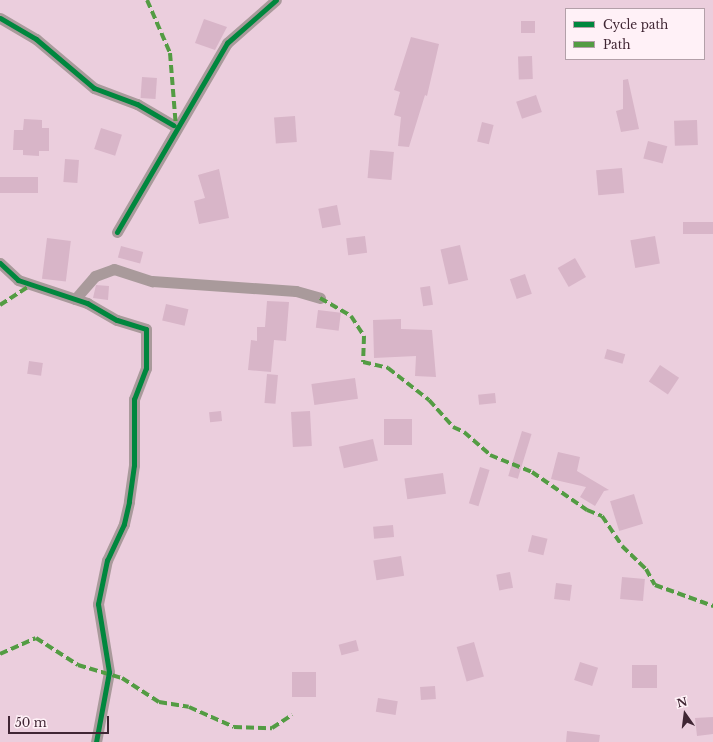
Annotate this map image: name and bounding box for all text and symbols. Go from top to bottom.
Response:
legend [565,8,705,60]
text: Cycle path [603,17,668,32]
text: Path [603,37,631,52]
north arrow [665,694,705,734]
text: N [675,694,689,710]
scale bar [10,708,111,734]
text: 50 m [15,715,47,730]

